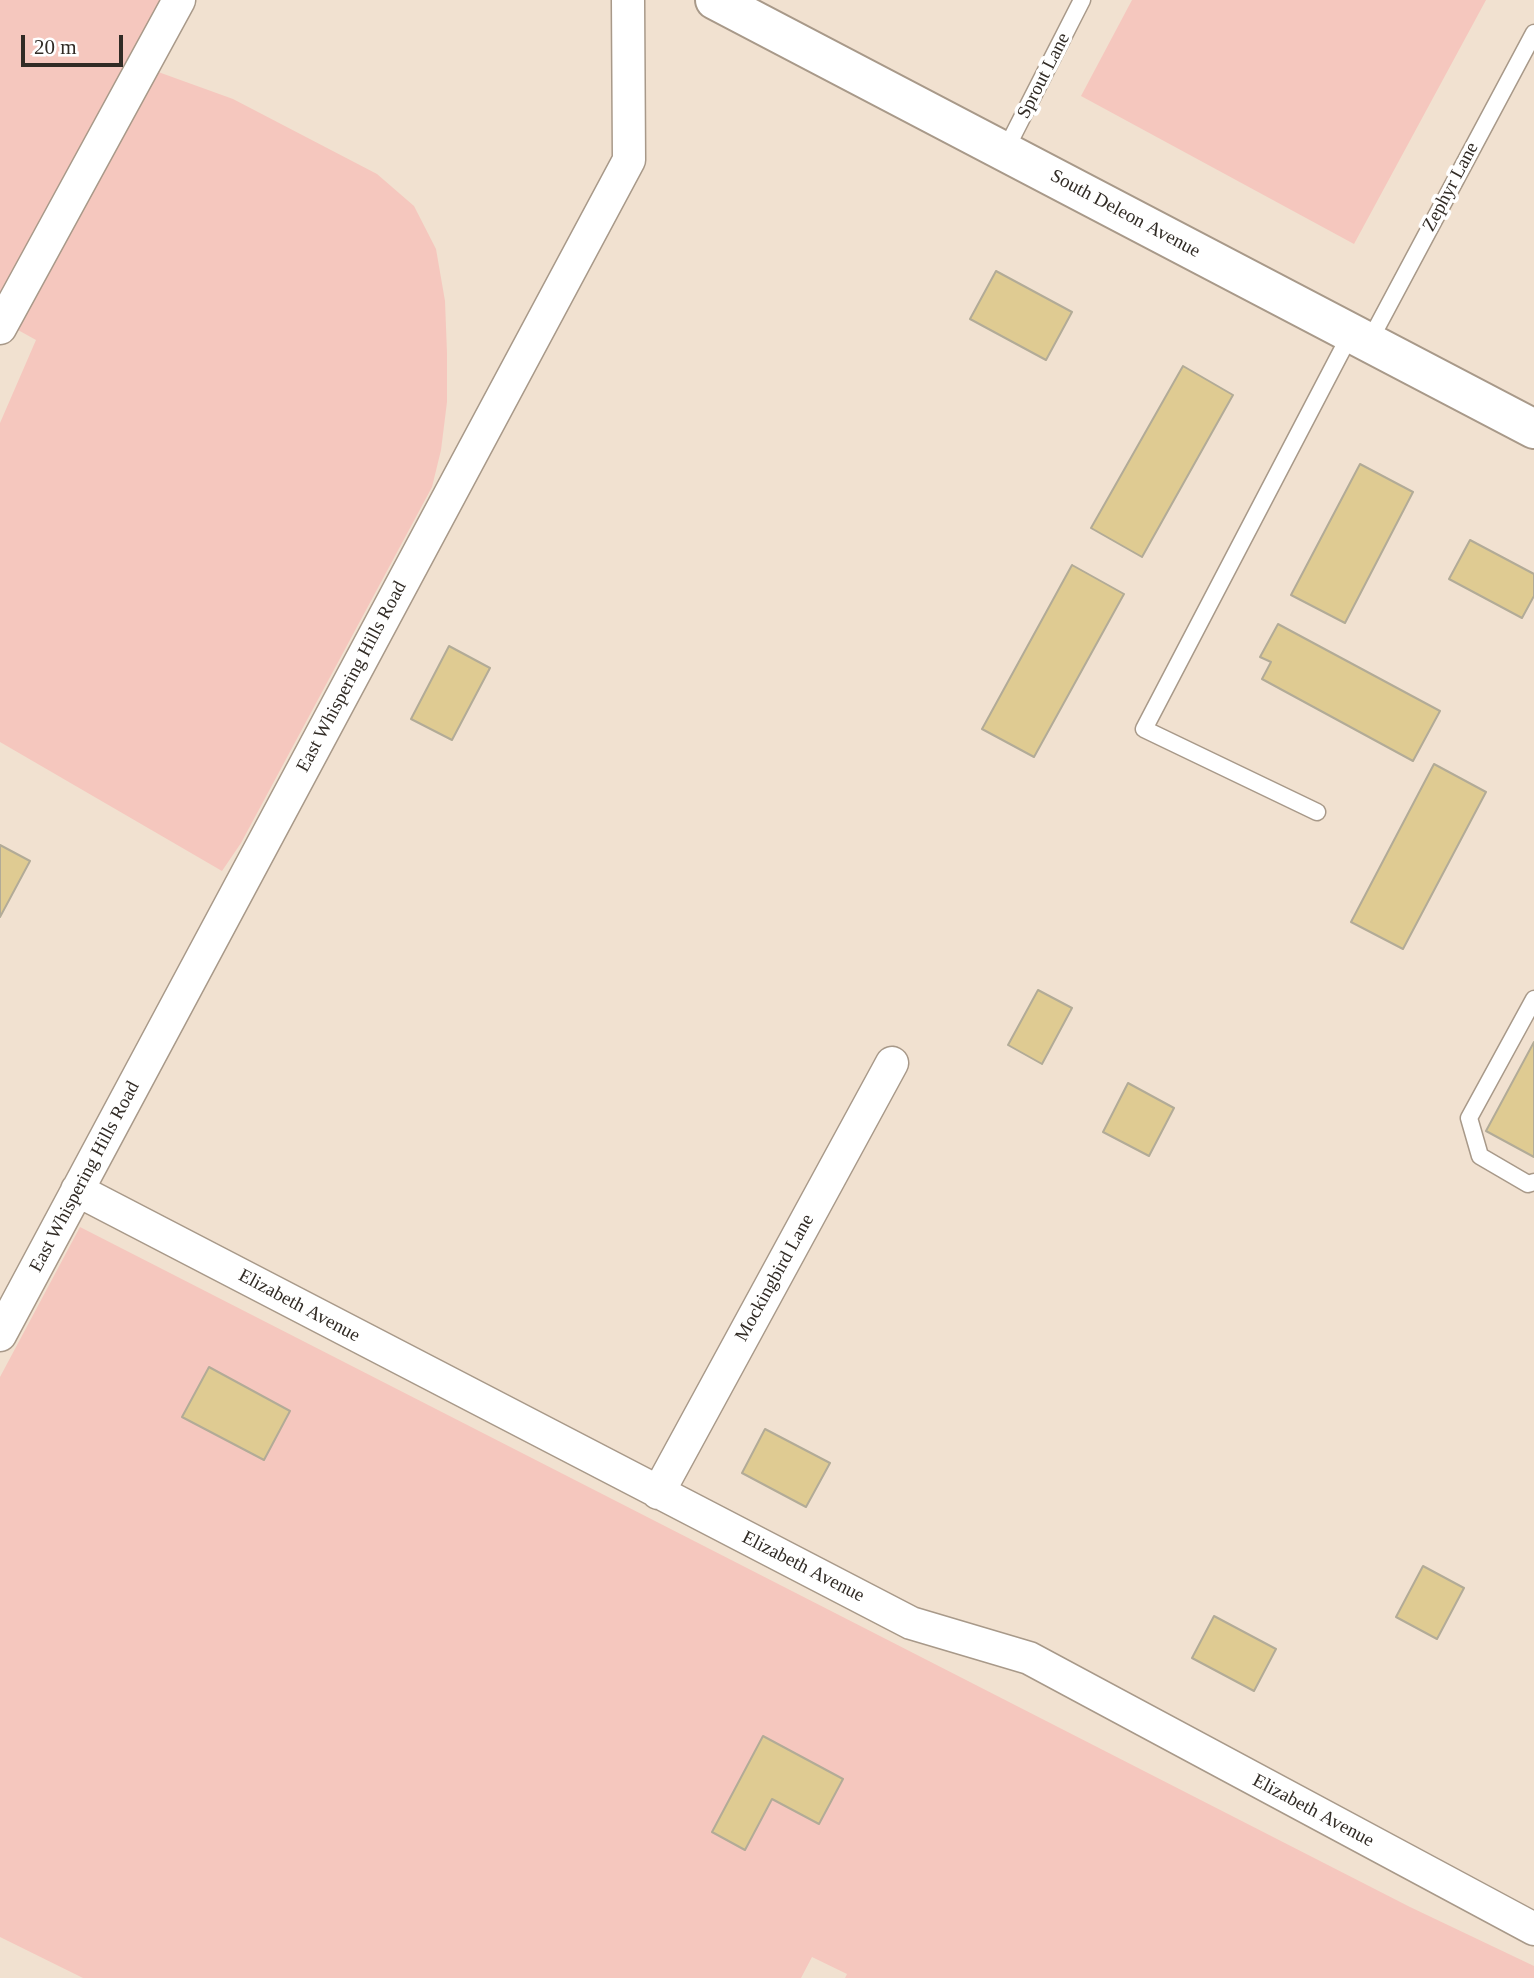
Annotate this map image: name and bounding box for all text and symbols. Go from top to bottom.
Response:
scale bar [24,21,126,65]
street label: Sprout Lane [1013,29,1075,123]
text: 20 m [34,35,77,59]
street label: Zephyr Lane [1418,139,1484,235]
street label: South Deleon Avenue [1046,165,1204,263]
street label: East Whispering Hills Road [292,578,412,776]
street label: East Whispering Hills Road [25,1078,145,1276]
street label: Mockingbird Lane [731,1210,819,1346]
street label: Elizabeth Avenue [234,1264,364,1348]
street label: Elizabeth Avenue [738,1526,868,1608]
street label: Elizabeth Avenue [1248,1769,1378,1853]

